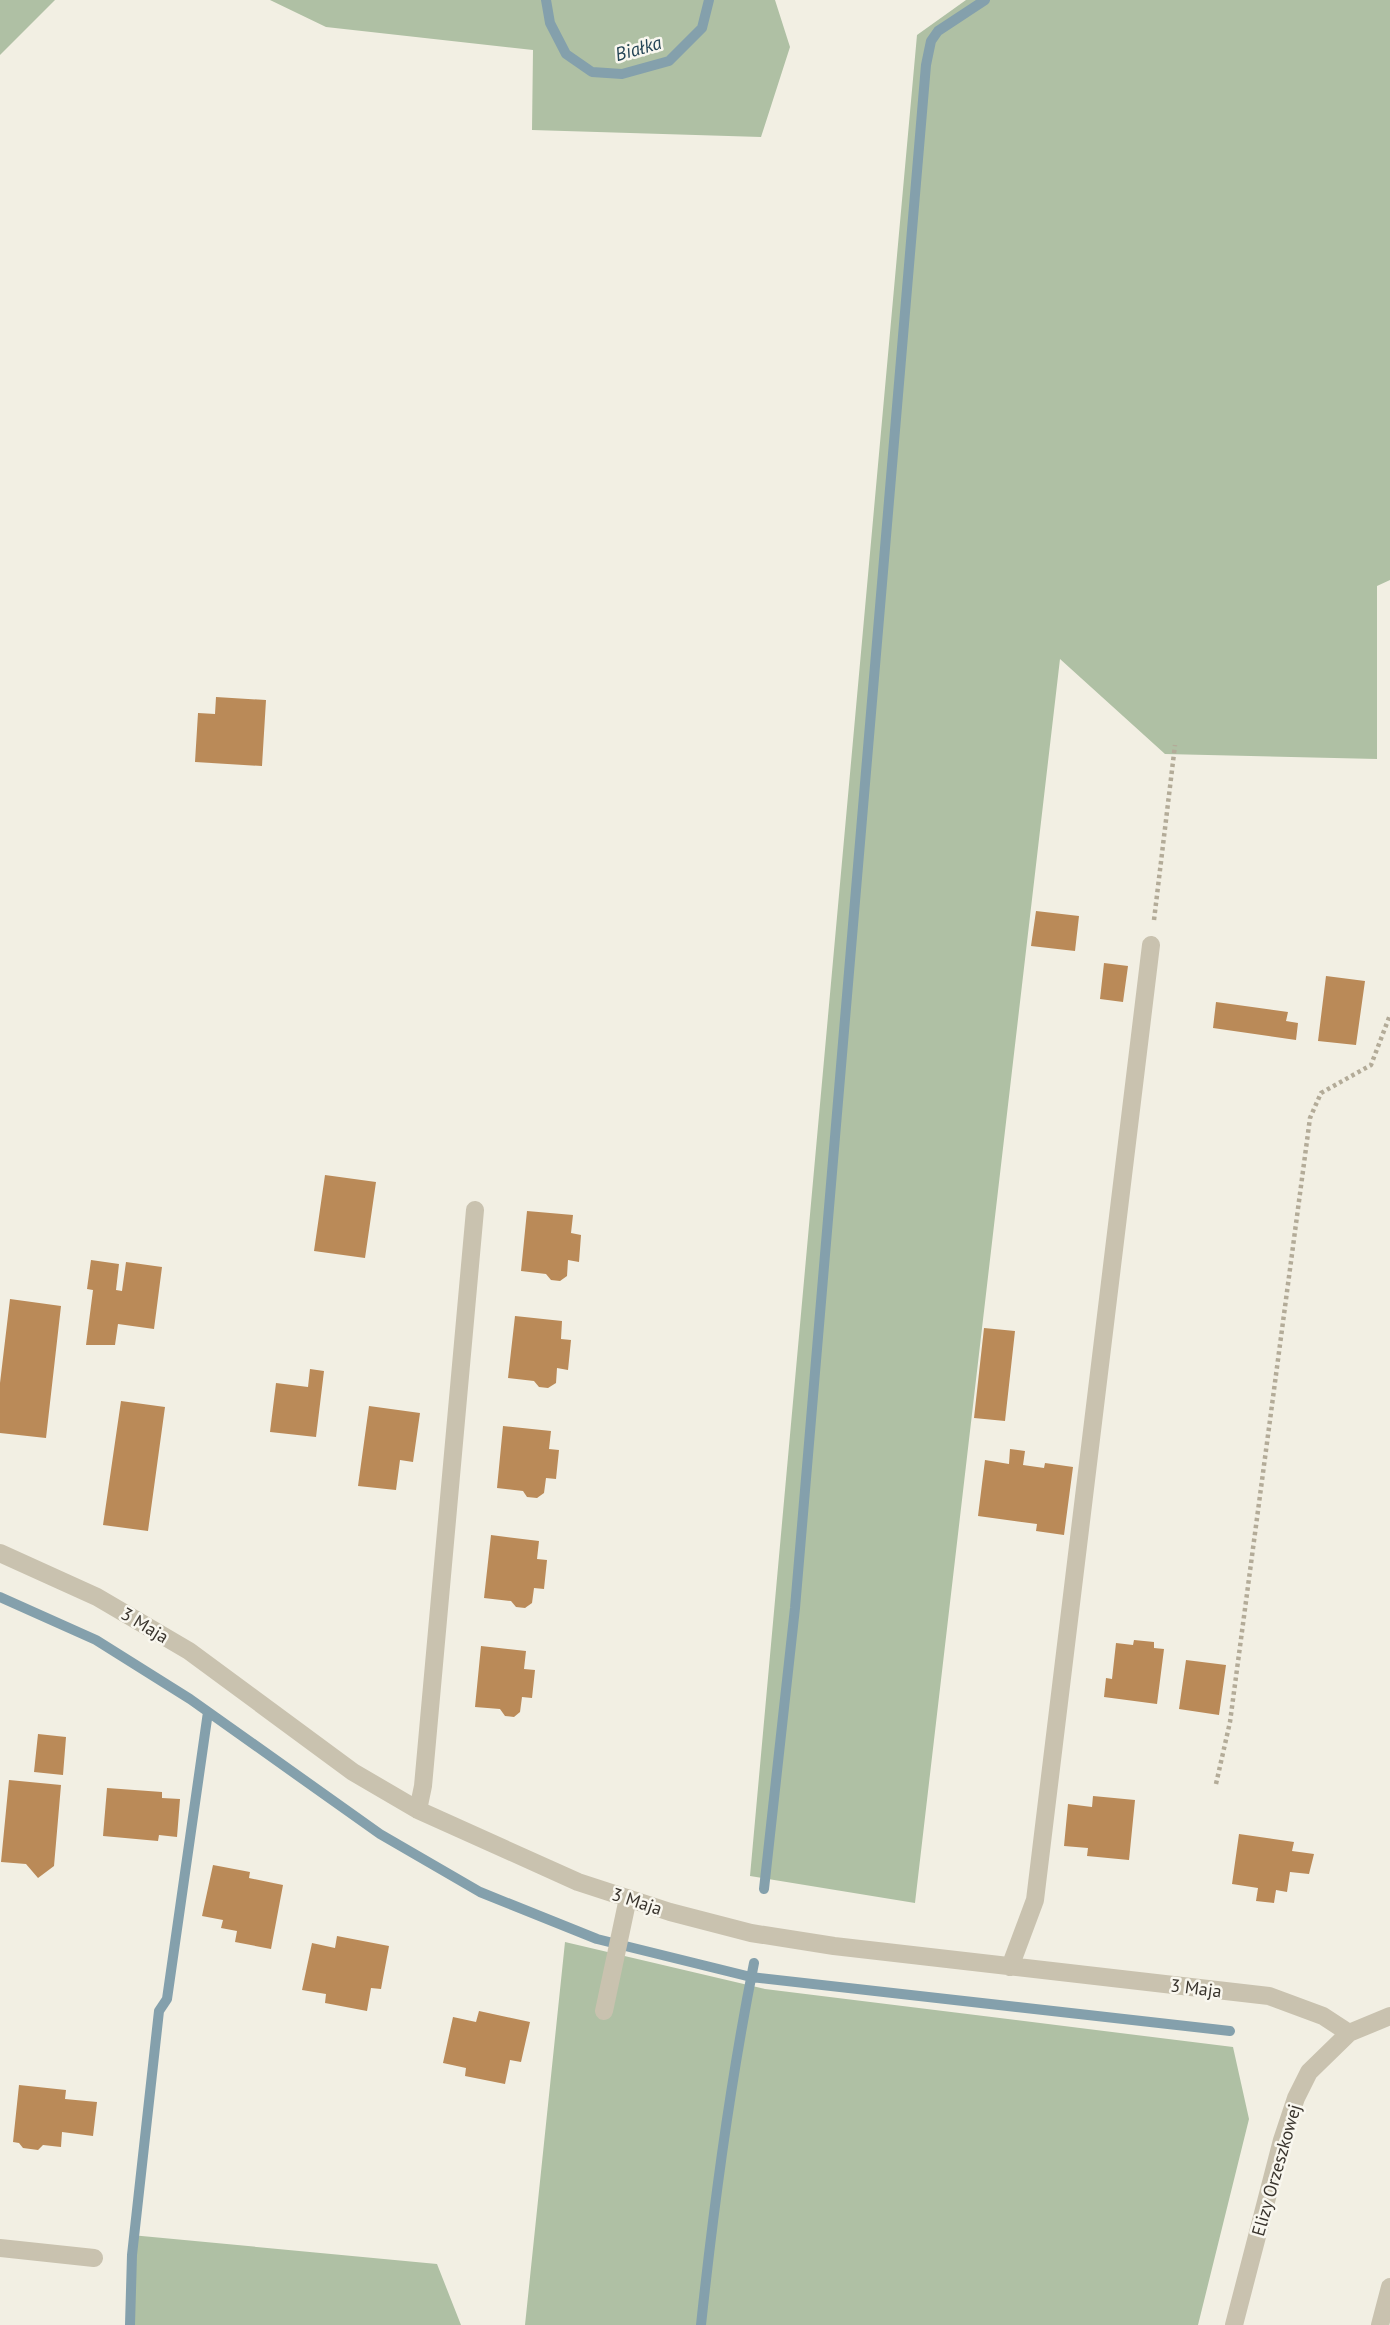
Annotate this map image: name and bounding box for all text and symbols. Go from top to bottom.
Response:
water label: Białka [612,30,665,66]
street label: 3 Maja [117,1602,173,1648]
street label: 3 Maja [609,1882,665,1920]
street label: 3 Maja [1169,1973,1223,2003]
street label: Elizy Orzeszkowej [1246,2101,1306,2239]

